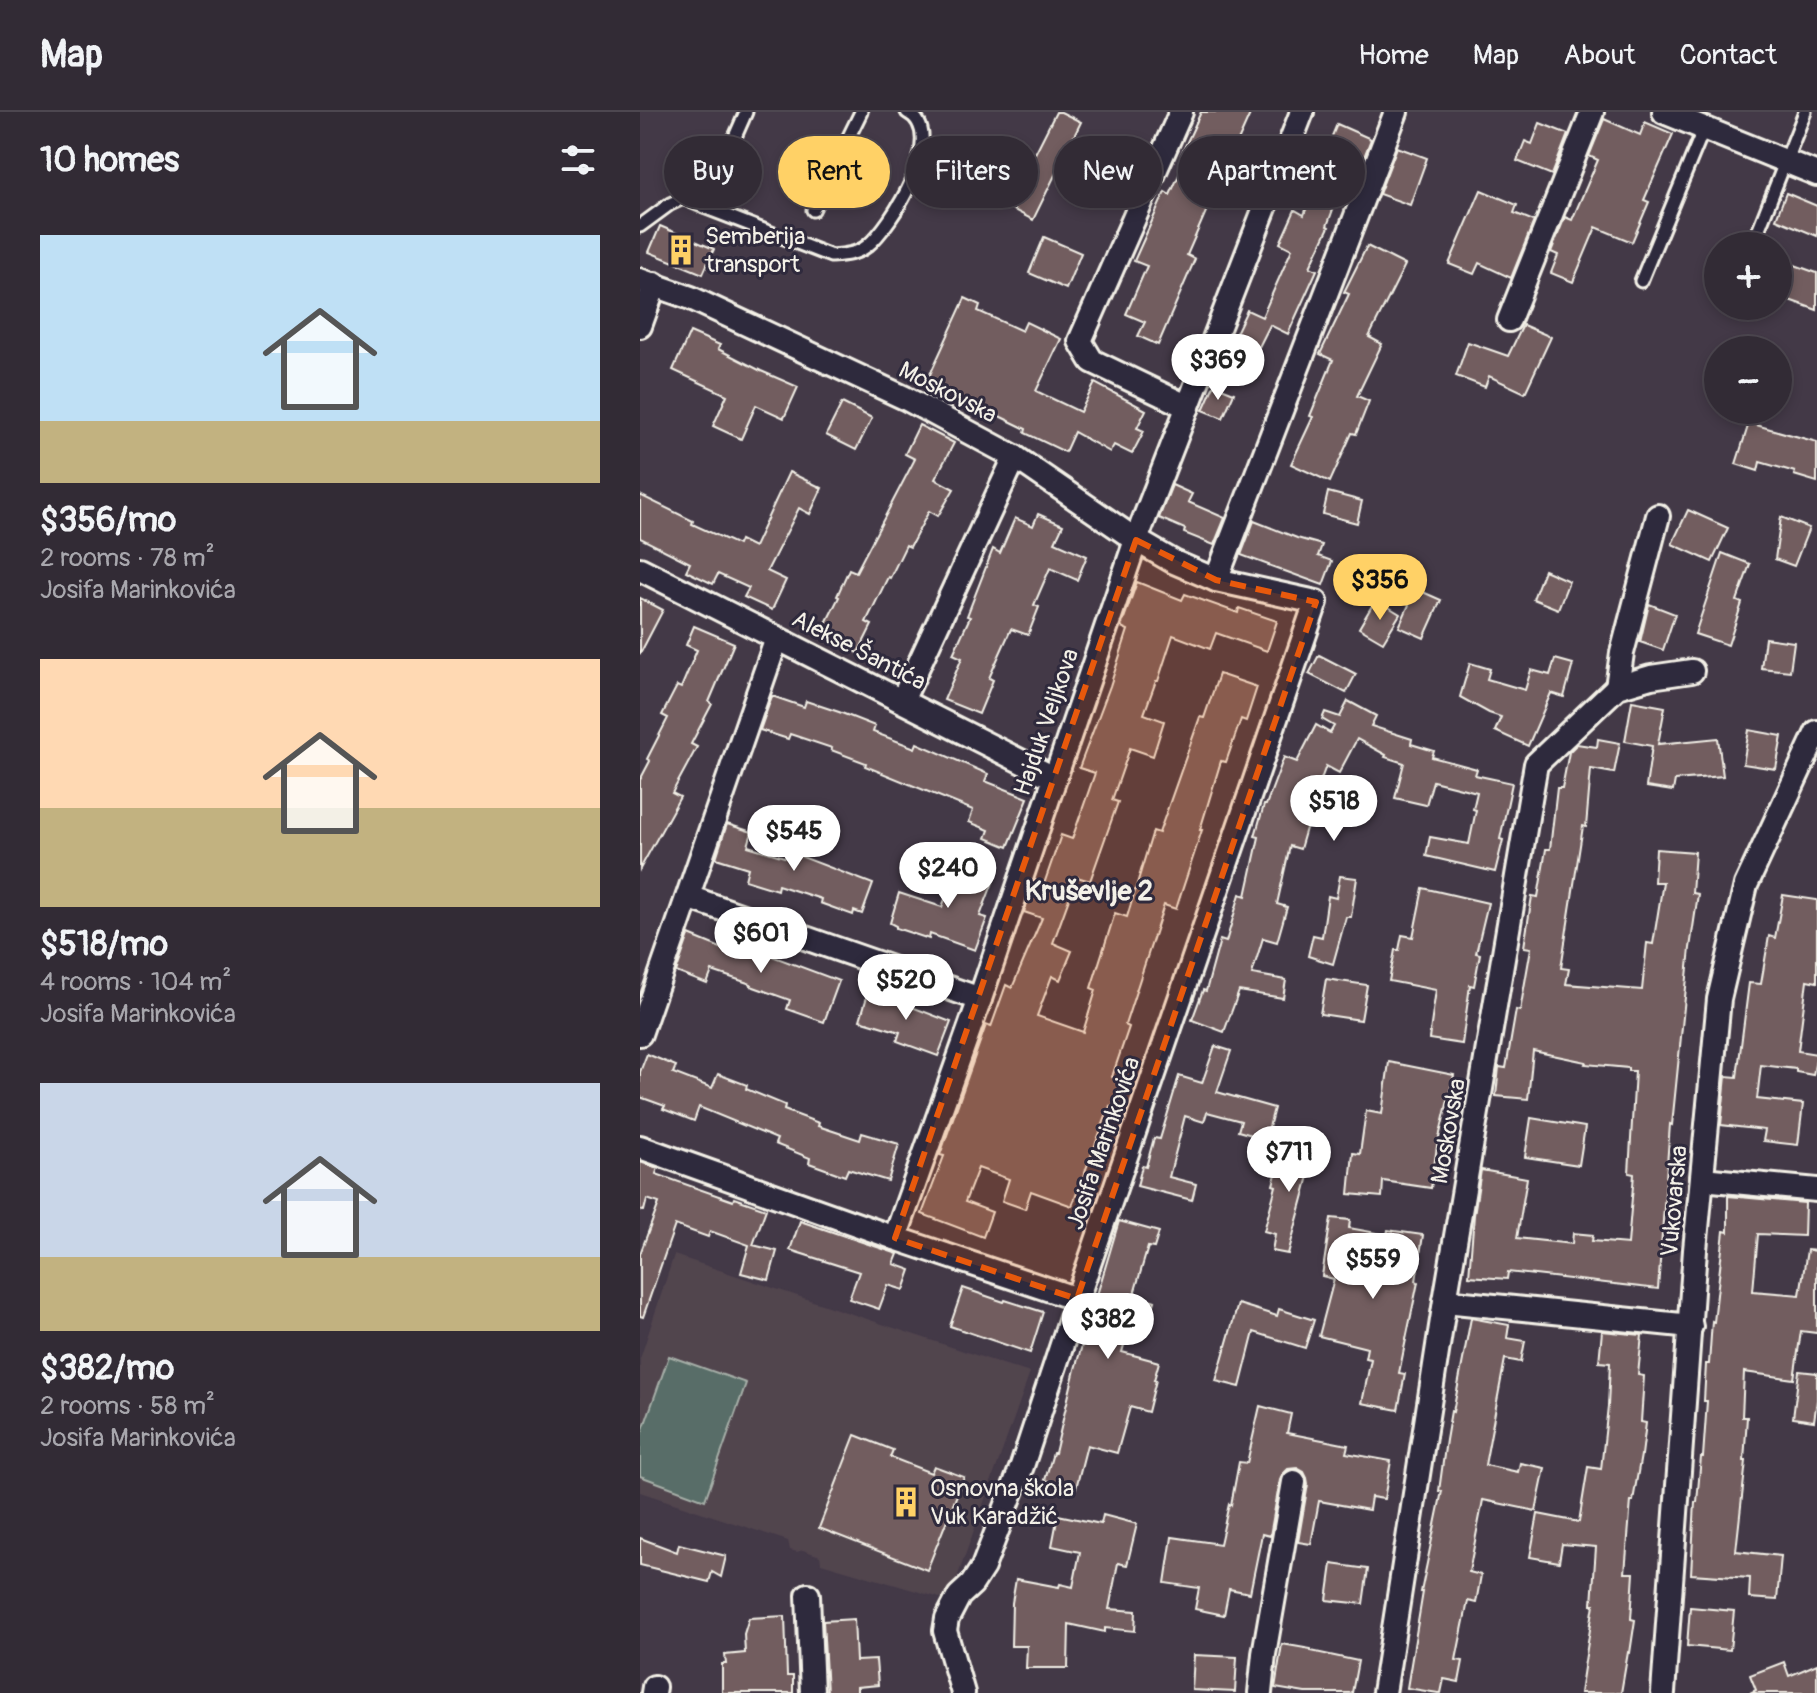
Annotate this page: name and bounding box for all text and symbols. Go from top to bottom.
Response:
text: Map [40,31,103,79]
text: Home [1358,38,1429,73]
text: Map [1473,38,1519,73]
text: About [1563,38,1636,73]
text: Contact [1680,38,1777,73]
chip: Buy [664,136,762,208]
chip: Rent [778,136,890,208]
chip: Filters [906,136,1038,208]
chip: New [1054,136,1162,208]
chip: Apartment [1178,136,1365,208]
icon: filters [556,138,600,182]
text: 10 homes [40,139,179,182]
place label: Semberija transport [704,222,806,279]
map controls [1704,232,1792,424]
button: + [1704,232,1792,320]
building icon: Semberija transport [664,233,698,267]
icon: home [248,287,392,431]
pin: $369 [1171,334,1265,402]
button: − [1704,336,1792,424]
text: $369 [1189,344,1247,376]
street label: Moskovska [894,355,1002,430]
text: $356/mo [40,499,176,542]
text: 2 rooms · 78 m² [40,542,215,574]
pin: $356 [1333,554,1427,622]
text: $356 [1351,564,1409,596]
text: Josifa Marinkovića [40,574,236,606]
street label: Alekse Šantića [787,603,931,697]
street label: Hajduk Veljkova [1008,645,1085,800]
icon: home [248,711,392,855]
pin: $518 [1287,775,1381,843]
text: $518 [1308,785,1360,817]
pin: $545 [747,805,841,873]
text: $545 [765,815,823,847]
pin: $240 [901,842,995,910]
text: $240 [917,852,979,884]
district label: Kruševlje 2 [1025,874,1153,909]
pin: $601 [714,907,808,975]
text: $601 [732,917,790,949]
text: $518/mo [40,923,168,966]
pin: $520 [859,954,953,1022]
text: $520 [876,964,936,996]
text: 4 rooms · 104 m² [40,966,231,998]
text: Josifa Marinkovića [40,998,236,1030]
street label: Josifa Marinkovića [1060,1053,1147,1233]
street label: Moskovska [1425,1076,1472,1186]
pin: $711 [1242,1126,1336,1194]
icon: home [248,1135,392,1279]
text: $711 [1265,1136,1313,1168]
street label: Vukovarska [1655,1144,1694,1258]
pin: $559 [1326,1233,1420,1301]
text: $559 [1345,1243,1401,1275]
pin: $382 [1061,1293,1155,1361]
text: $382 [1080,1303,1136,1335]
text: $382/mo [40,1347,174,1390]
text: 2 rooms · 58 m² [40,1390,215,1422]
text: Josifa Marinkovića [40,1422,236,1454]
place label: Osnovna škola Vuk Karadžić [930,1474,1074,1531]
building icon: Osnovna škola Vuk Karadžić [889,1485,923,1519]

